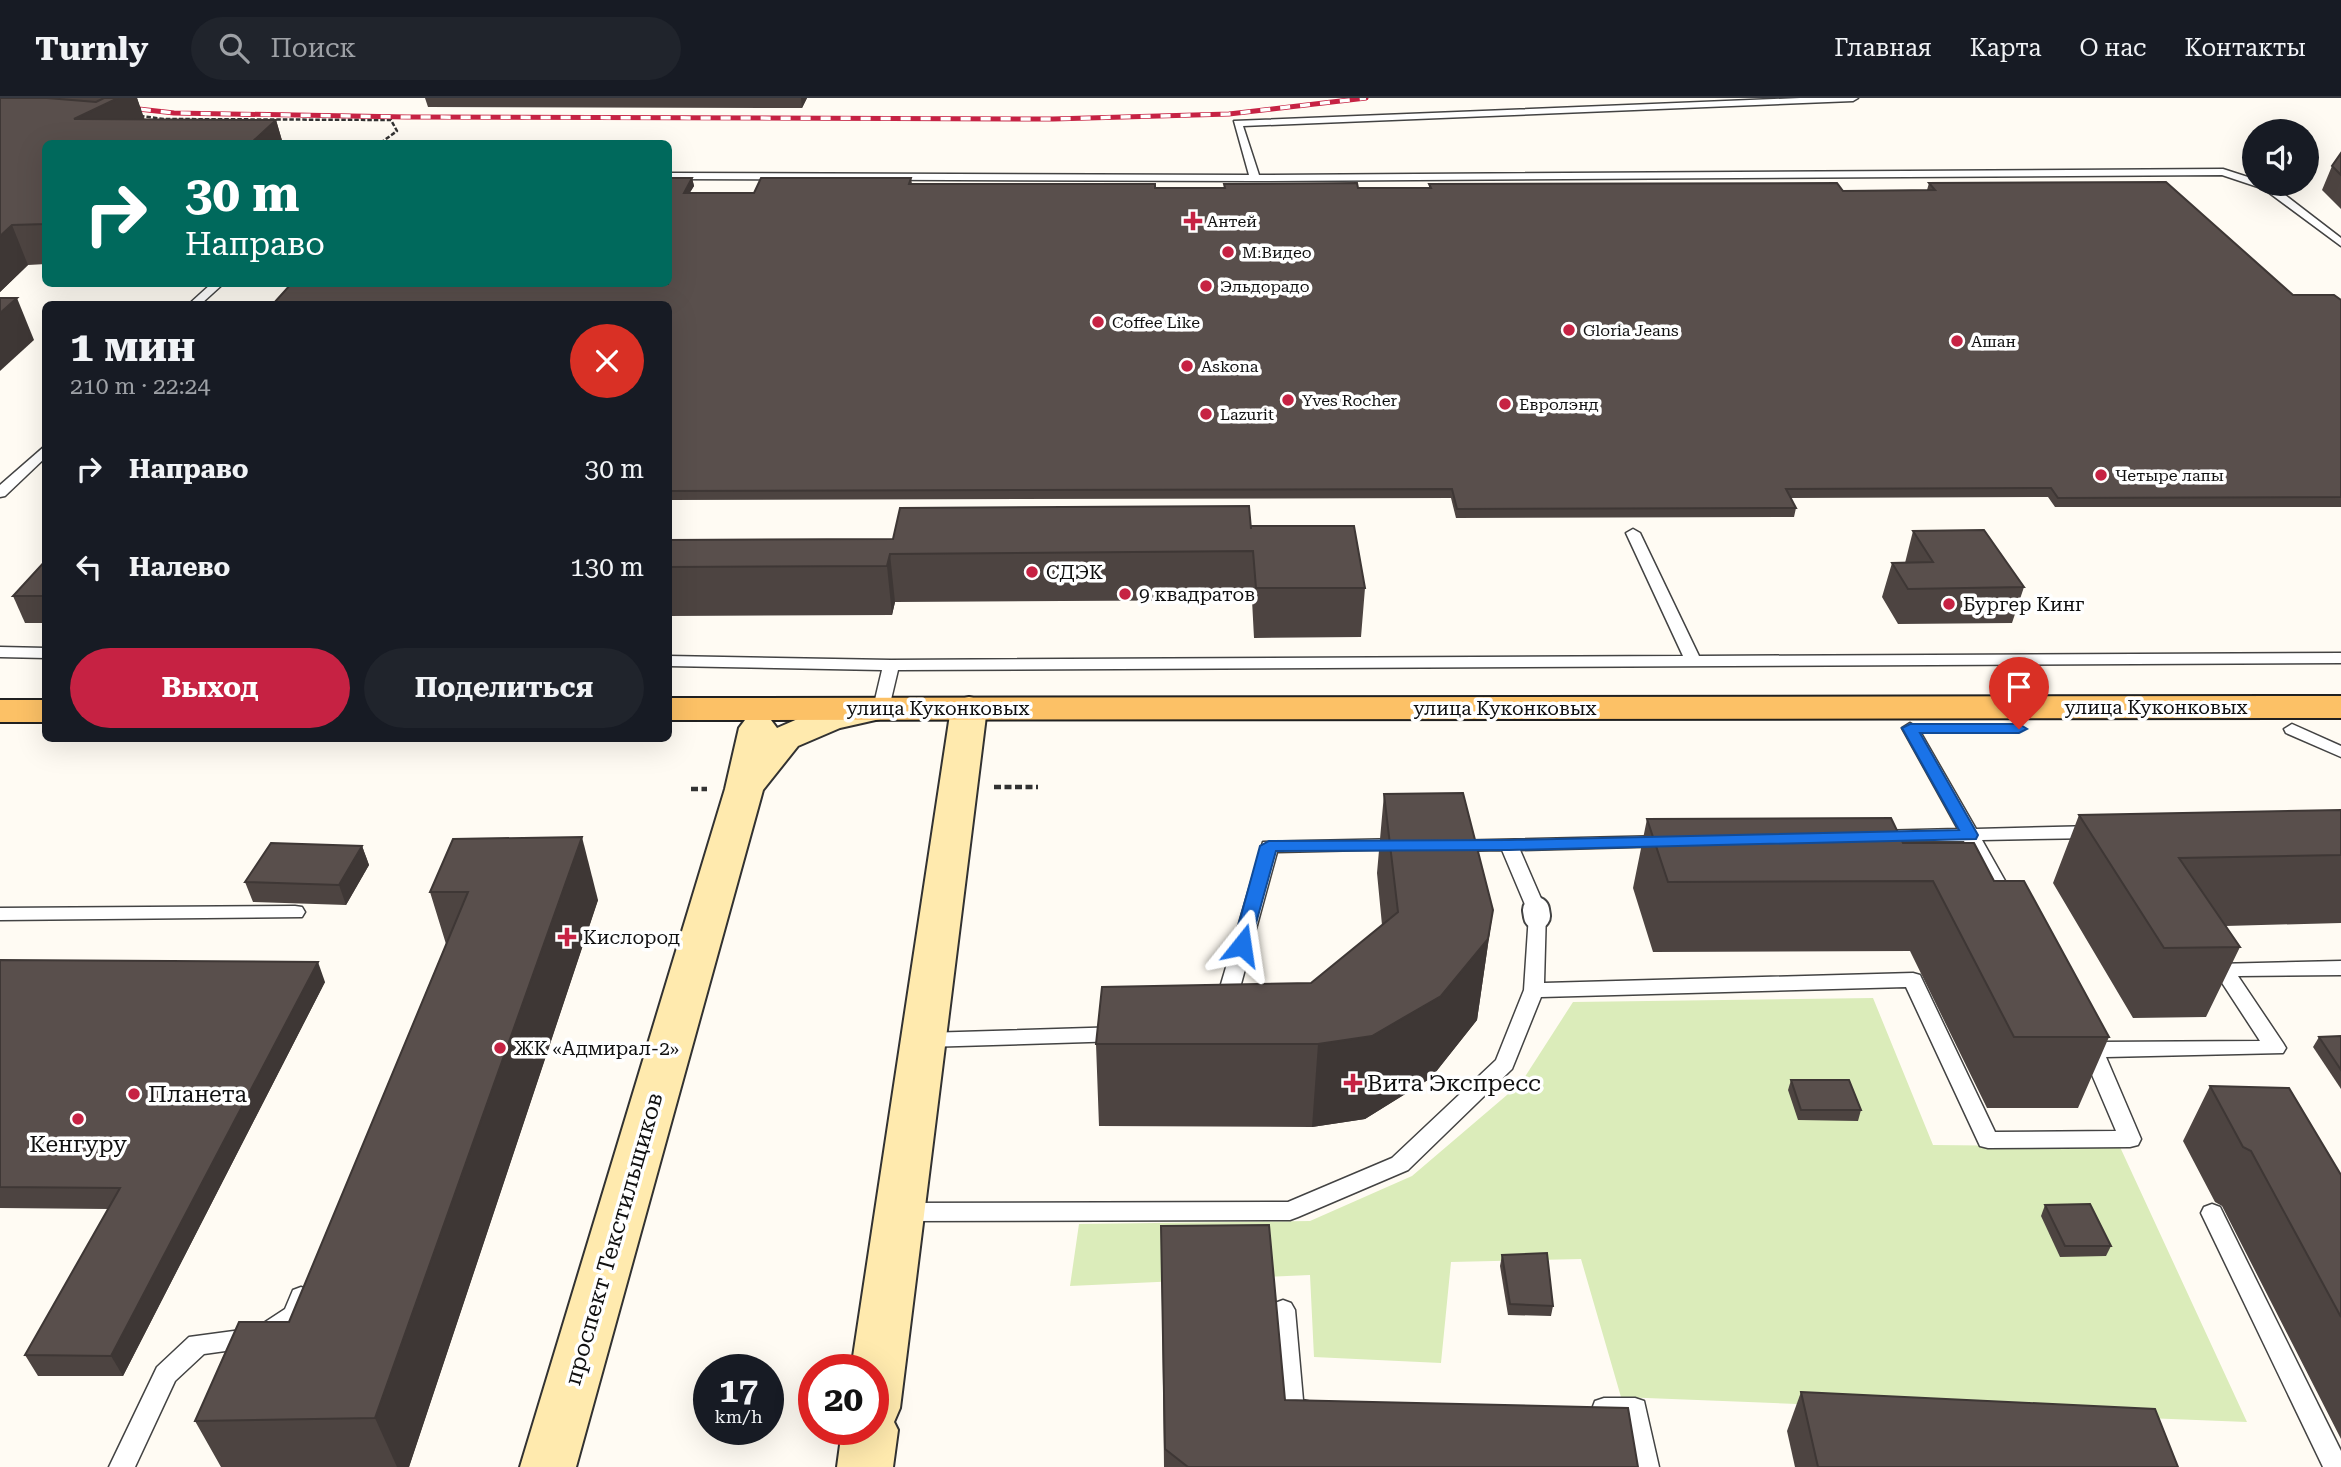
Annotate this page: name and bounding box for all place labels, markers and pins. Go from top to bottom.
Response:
place label: Антей [1207,212,1257,231]
marker: Антей [1185,213,1201,229]
place label: М.Видео [1242,243,1312,262]
marker: М.Видео [1220,244,1236,260]
place label: Эльдорадо [1220,277,1310,296]
marker: Эльдорадо [1198,278,1214,294]
place label: Coffee Like [1112,313,1200,332]
marker: Coffee Like [1090,314,1106,330]
place label: Gloria Jeans [1583,321,1679,340]
marker: Gloria Jeans [1561,322,1577,338]
place label: Ашан [1971,332,2016,351]
marker: Ашан [1949,333,1965,349]
place label: Askona [1201,357,1259,376]
marker: Askona [1179,358,1195,374]
place label: Yves Rocher [1302,391,1397,410]
marker: Yves Rocher [1280,392,1296,408]
place label: Евролэнд [1519,395,1599,414]
marker: Евролэнд [1497,396,1513,412]
place label: Lazurit [1220,405,1274,424]
marker: Lazurit [1198,406,1214,422]
place label: Четыре лапы [2115,466,2224,485]
marker: Четыре лапы [2093,467,2109,483]
place label: СДЭК [1046,561,1103,584]
marker: СДЭК [1024,564,1040,580]
place label: 9 квадратов [1139,583,1255,606]
marker: 9 квадратов [1117,586,1133,602]
place label: Бургер Кинг [1963,593,2085,616]
marker: Бургер Кинг [1941,596,1957,612]
pin [1989,657,2049,729]
place label: Кислород [583,926,680,949]
marker: Кислород [557,927,577,947]
place label: ЖК «Адмирал-2» [514,1037,679,1060]
marker: ЖК «Адмирал-2» [492,1040,508,1056]
place label: Вита Экспресс [1367,1070,1541,1097]
marker: Вита Экспресс [1345,1075,1361,1091]
place label: Планета [148,1081,247,1108]
marker: Планета [126,1086,142,1102]
marker: Кенгуру [70,1111,86,1127]
place label: Кенгуру [29,1131,127,1158]

